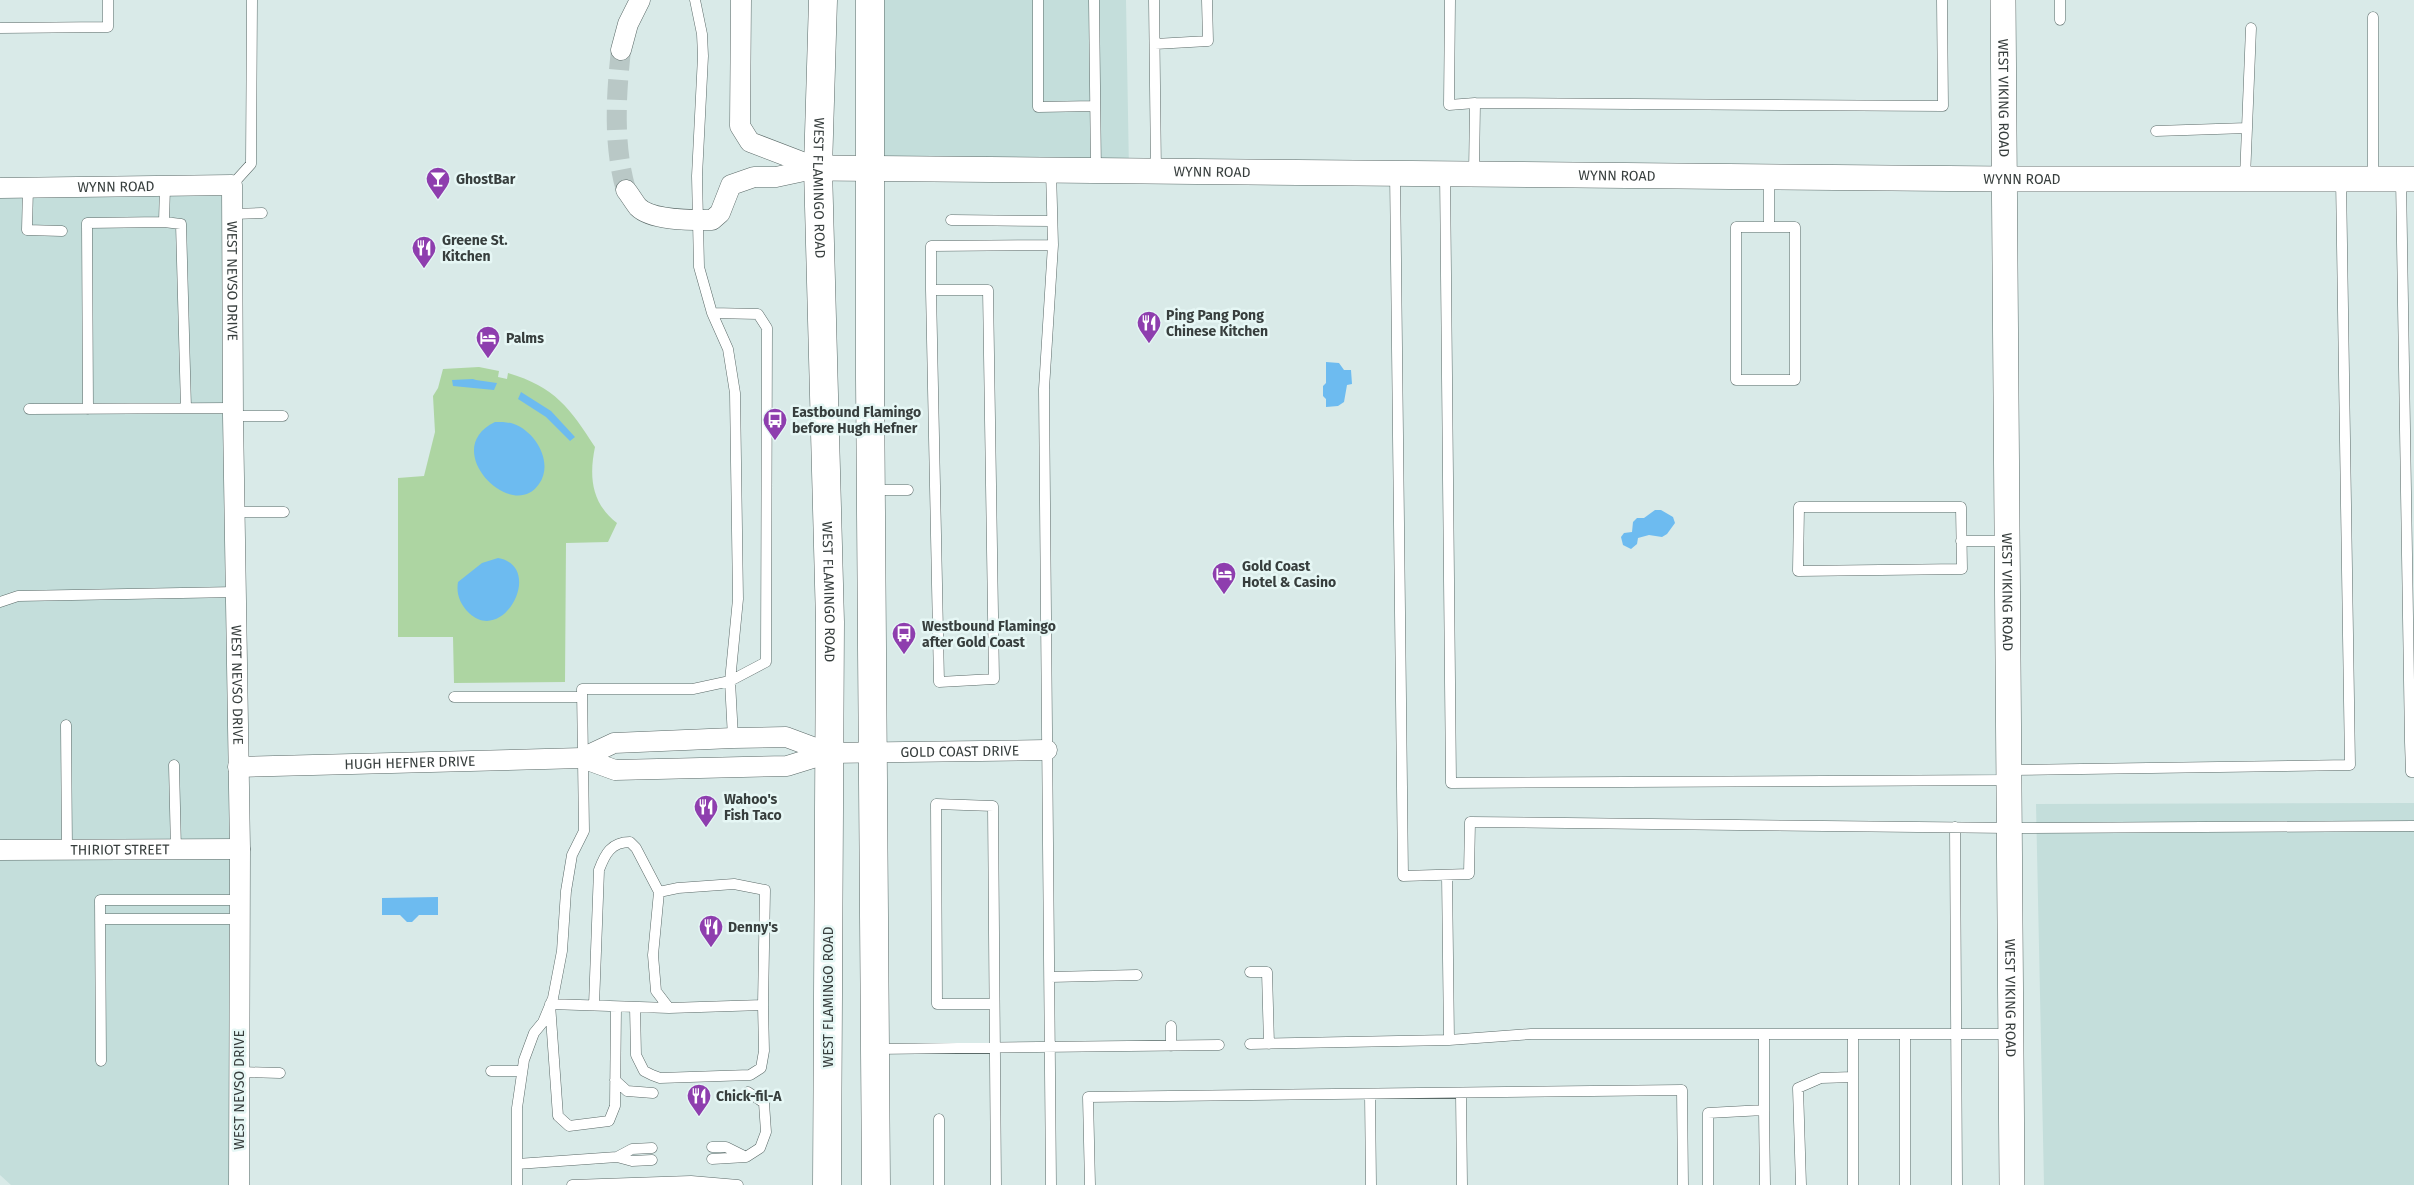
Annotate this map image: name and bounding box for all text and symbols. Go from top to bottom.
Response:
street label: WEST VIKING ROAD [1995,39,2013,157]
street label: WEST FLAMINGO ROAD [809,117,829,259]
street label: WYNN ROAD [1173,163,1251,181]
bar icon: GhostBar [425,166,451,200]
street label: WYNN ROAD [1578,167,1656,184]
street label: WYNN ROAD [1983,170,2061,188]
place label: GhostBar [456,171,516,188]
street label: WYNN ROAD [77,178,155,195]
street label: WEST NEVSO DRIVE [224,221,241,341]
place label: Greene St. Kitchen [442,232,508,265]
restaurant icon: Greene St. Kitchen [411,235,437,269]
place label: Ping Pang Pong Chinese Kitchen [1166,307,1268,340]
restaurant icon: Ping Pang Pong Chinese Kitchen [1136,310,1162,344]
hotel icon: Palms [475,325,501,359]
place label: Palms [506,330,544,347]
place label: Eastbound Flamingo before Hugh Hefner [792,404,921,437]
bus stop icon: Eastbound Flamingo before Hugh Hefner [762,407,788,441]
street label: WEST FLAMINGO ROAD [819,521,839,662]
street label: WEST VIKING ROAD [1999,533,2016,651]
place label: Gold Coast Hotel & Casino [1242,558,1336,591]
hotel icon: Gold Coast Hotel & Casino [1211,561,1237,595]
place label: Westbound Flamingo after Gold Coast [922,618,1056,651]
bus stop icon: Westbound Flamingo after Gold Coast [891,621,917,655]
street label: WEST NEVSO DRIVE [228,625,247,745]
street label: GOLD COAST DRIVE [900,742,1019,761]
street label: HUGH HEFNER DRIVE [344,752,476,773]
place label: Wahoo's Fish Taco [724,791,782,824]
restaurant icon: Wahoo's Fish Taco [693,794,719,828]
street label: THIRIOT STREET [70,841,170,858]
restaurant icon: Denny's [698,914,724,948]
place label: Denny's [728,919,778,936]
street label: WEST FLAMINGO ROAD [820,927,837,1067]
street label: WEST VIKING ROAD [2002,939,2020,1057]
street label: WEST NEVSO DRIVE [231,1030,248,1150]
restaurant icon: Chick-fil-A [686,1083,712,1117]
place label: Chick-fil-A [716,1088,782,1105]

